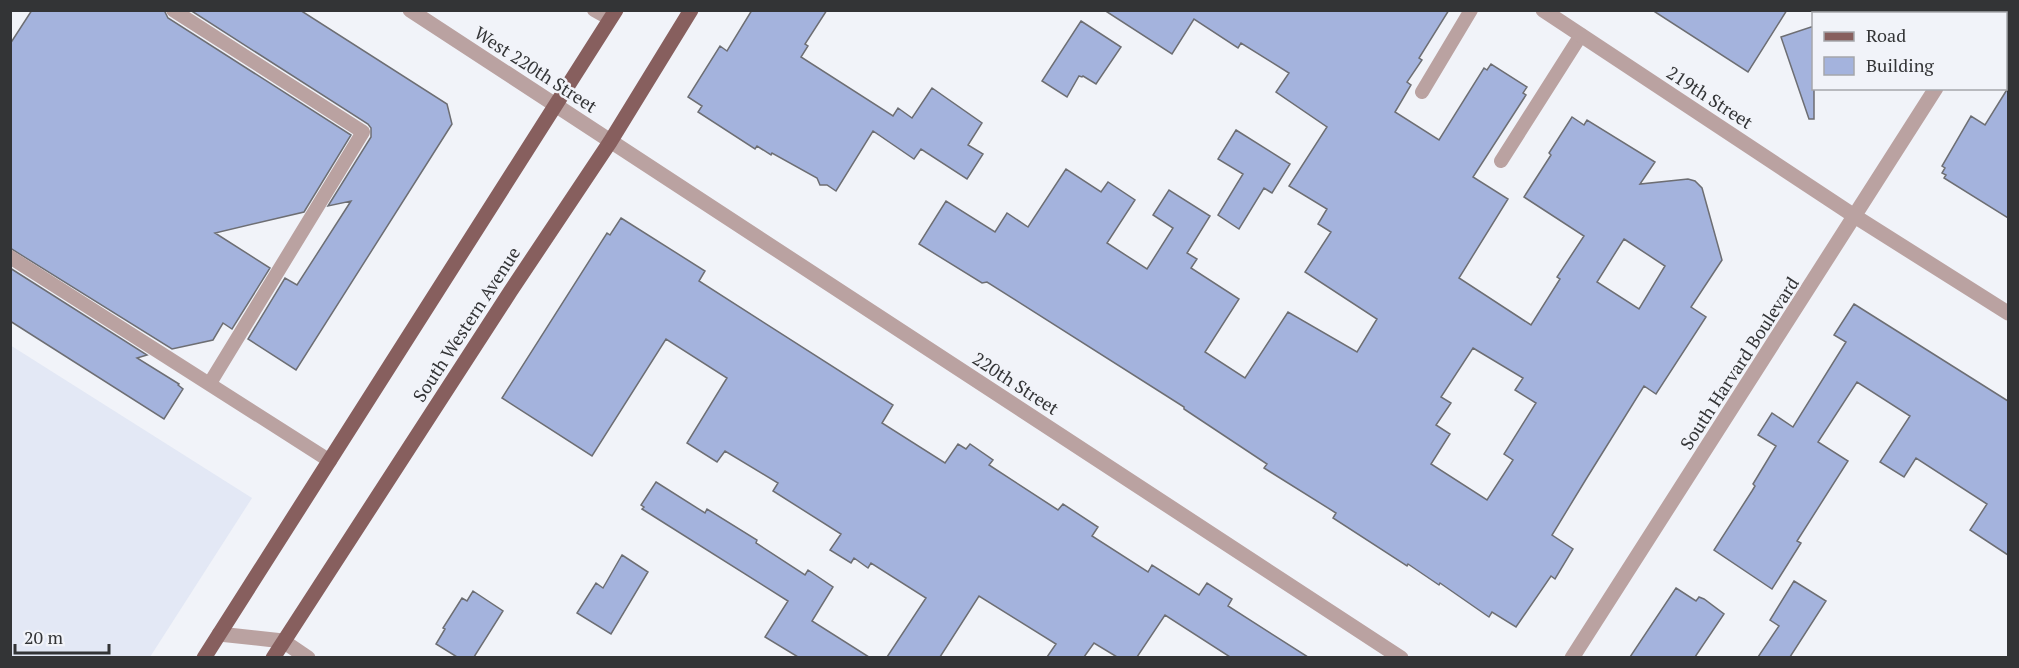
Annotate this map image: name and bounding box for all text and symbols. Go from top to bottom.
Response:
legend [1812,12,2007,90]
street label: West 220th Street [470,20,602,118]
text: Road [1866,23,1906,47]
text: Building [1866,53,1934,77]
street label: 219th Street [1662,60,1758,134]
street label: South Western Avenue [407,242,525,406]
street label: South Harvard Boulevard [1674,272,1804,454]
street label: 220th Street [968,346,1064,420]
scale bar [15,617,110,655]
text: 20 m [24,625,64,649]

